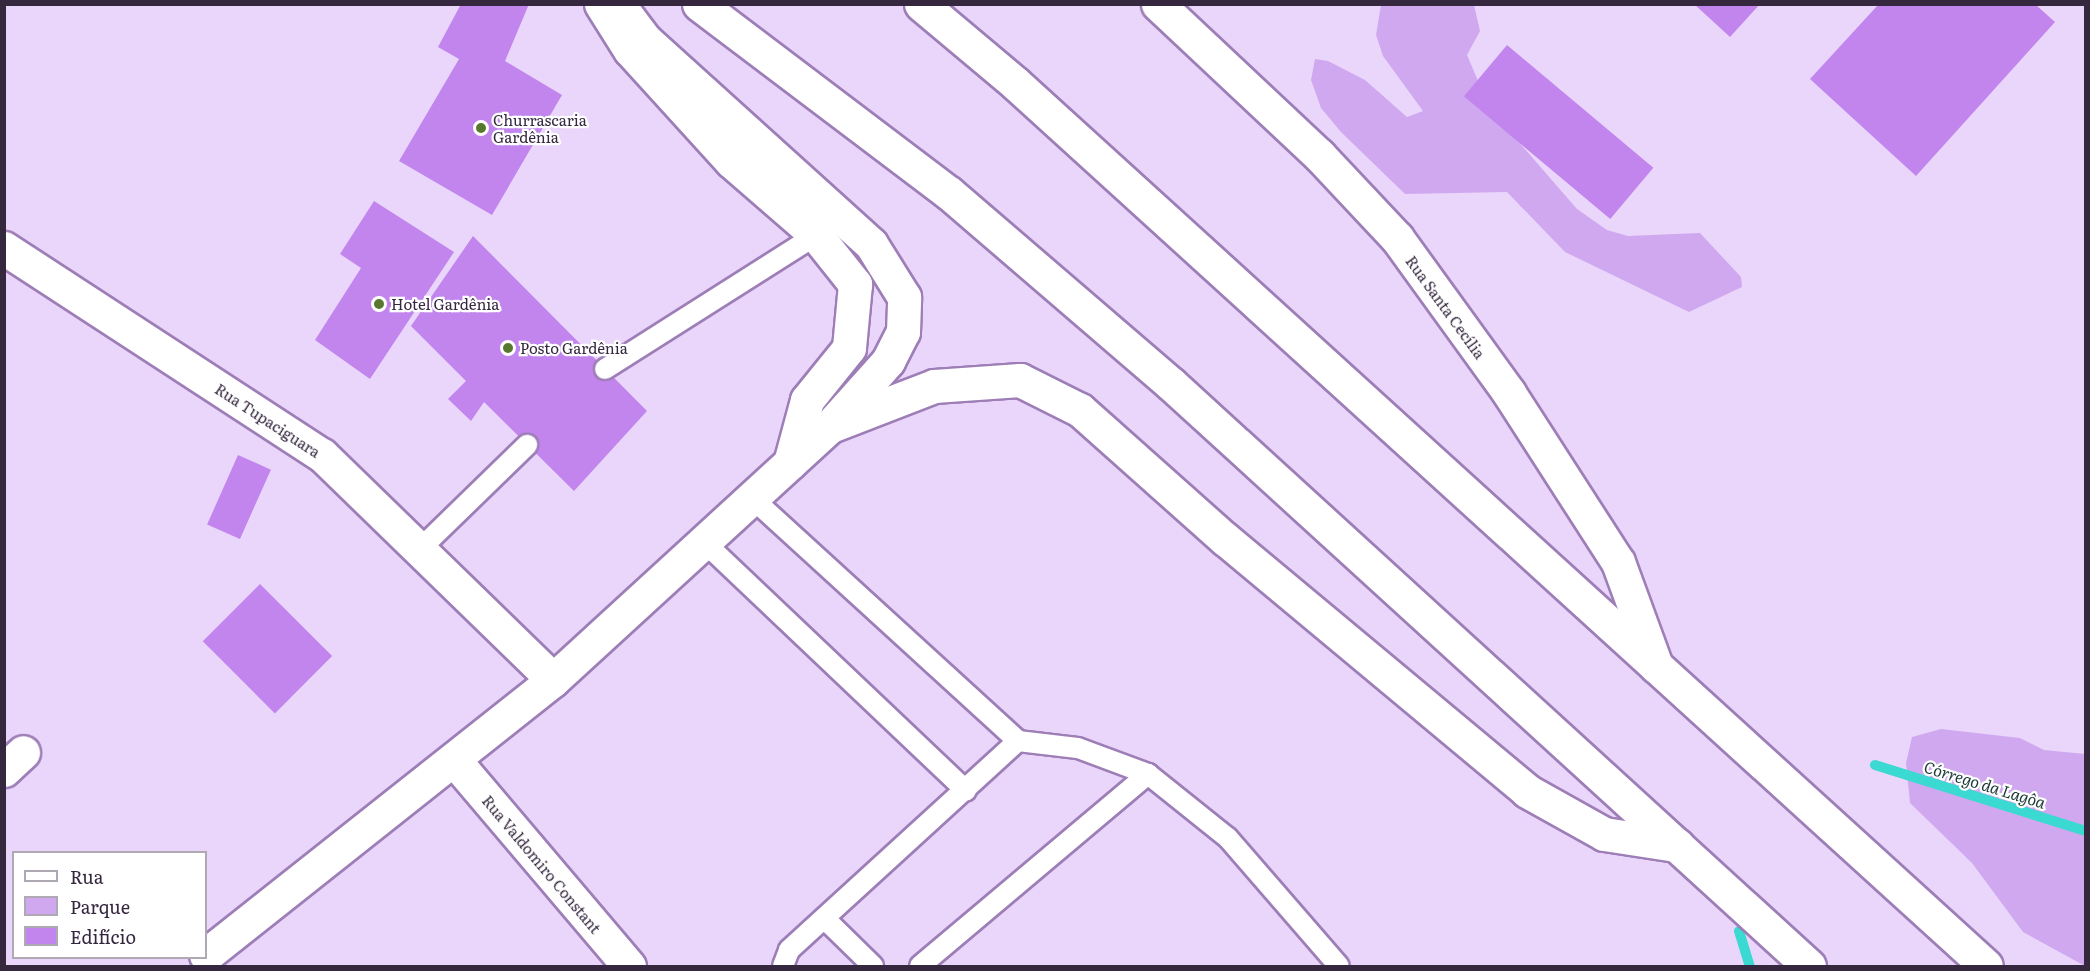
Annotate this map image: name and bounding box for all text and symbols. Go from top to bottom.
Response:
place label: Churrascaria Gardênia [493,110,587,145]
marker: Churrascaria Gardênia [474,121,488,135]
street label: Rua Santa Cecília [1403,252,1489,362]
place label: Hotel Gardênia [391,295,499,313]
marker: Hotel Gardênia [372,297,386,311]
place label: Posto Gardênia [520,339,628,357]
marker: Posto Gardênia [501,341,515,355]
street label: Rua Tupaciguara [212,379,324,461]
water label: Córrego da Lagôa [1922,756,2048,812]
street label: Rua Valdomiro Constant [479,791,605,937]
legend [12,851,207,959]
text: Rua [70,863,103,890]
text: Parque [70,893,130,920]
text: Edifício [70,923,136,950]

